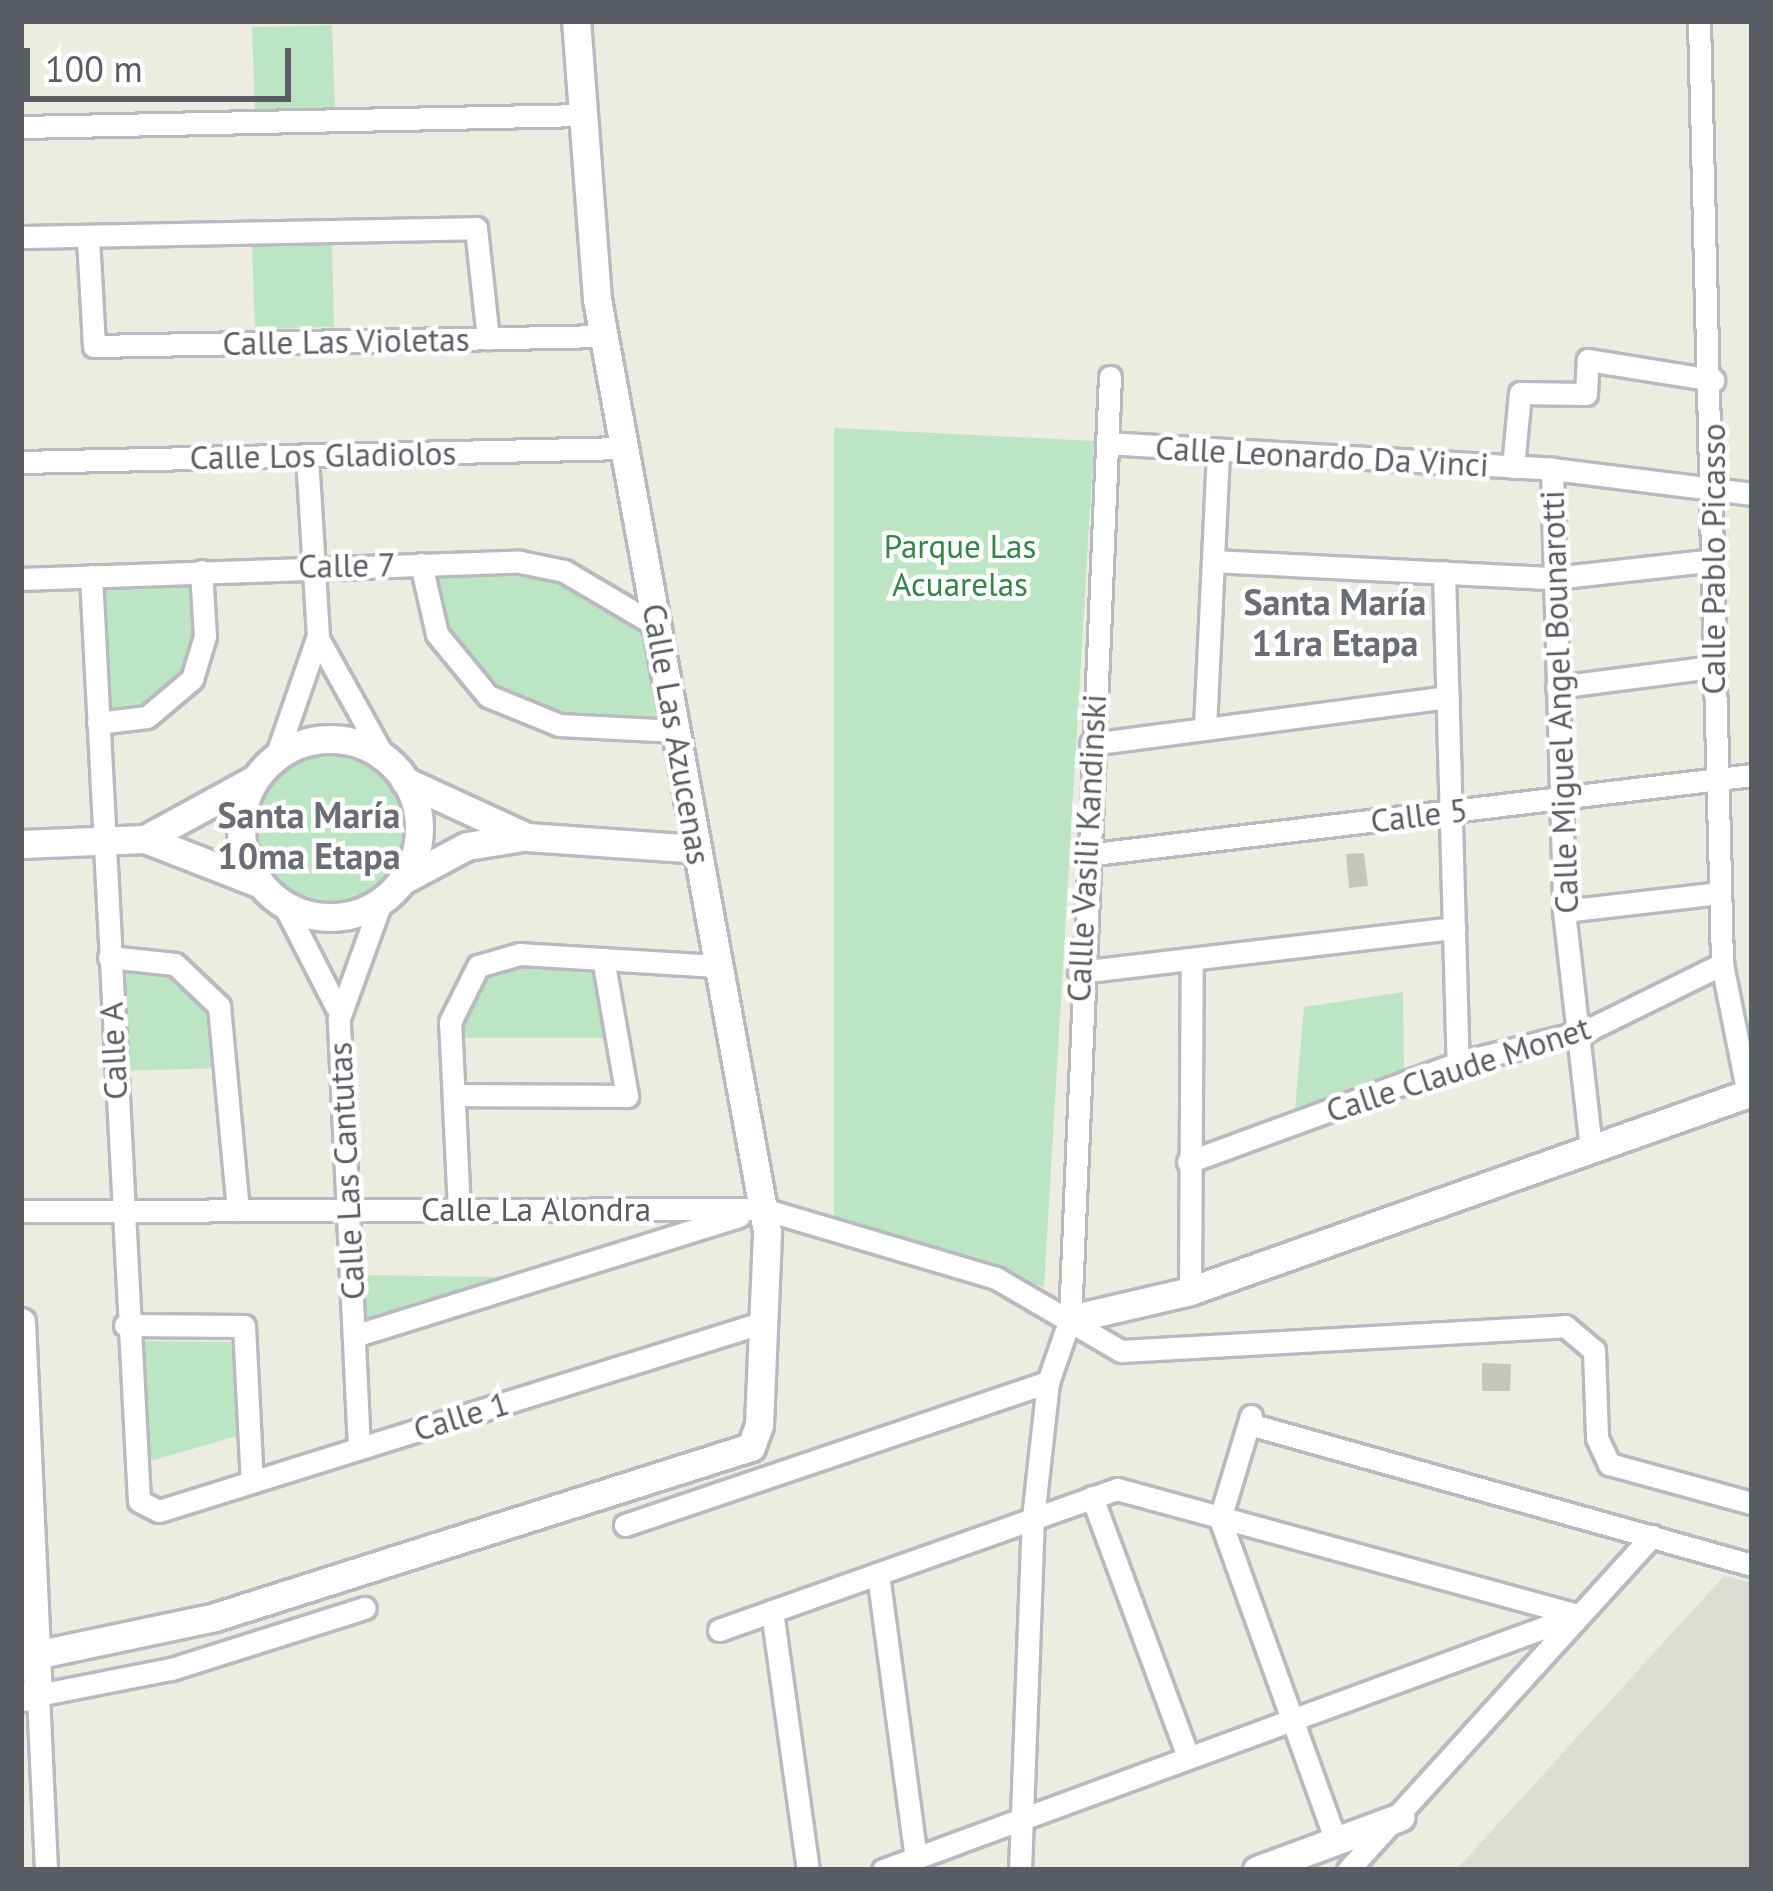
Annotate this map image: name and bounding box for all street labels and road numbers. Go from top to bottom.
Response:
street label: Calle Las Violetas [222,319,470,363]
street label: Calle Pablo Picasso [1693,423,1733,695]
street label: Calle Leonardo Da Vinci [1154,427,1490,485]
street label: Calle Los Gladiolos [189,433,457,477]
street label: Calle Miguel Angel Bounarotti [1532,489,1586,915]
street label: Calle 7 [298,544,396,586]
street label: Calle Las Azucenas [634,600,720,868]
street label: Callle Vasili Kandinski [1058,692,1114,1004]
street label: Calle 5 [1368,789,1470,841]
street label: Calle A [91,1001,135,1101]
street label: Calle Claude Monet [1321,1008,1595,1130]
street label: Calle Las Cantutas [319,1041,373,1301]
street label: Calle La Alondra [420,1189,652,1229]
street label: Calle 1 [409,1383,513,1449]

